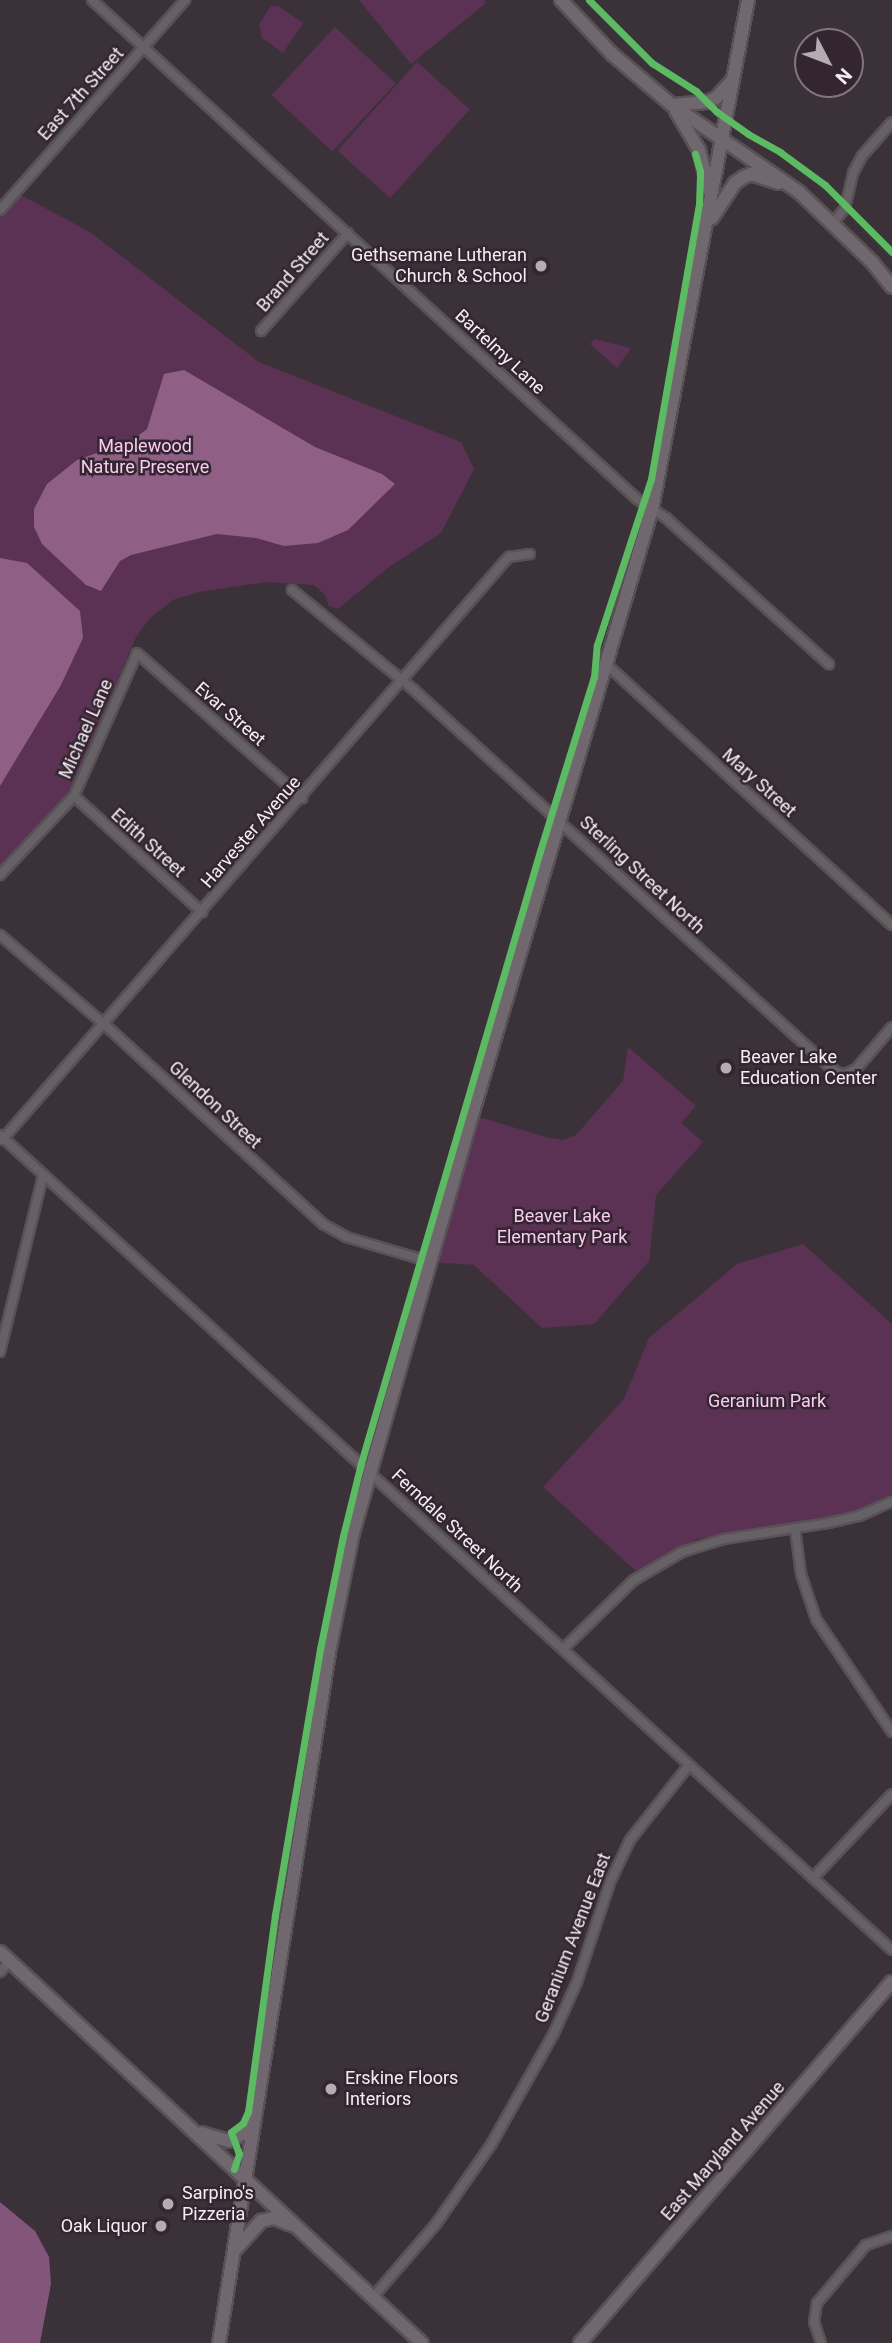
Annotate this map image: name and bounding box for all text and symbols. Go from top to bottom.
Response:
north arrow [794,28,864,98]
street label: East 7th Street [34,43,128,145]
text: N [830,63,857,89]
street label: Brand Street [252,228,334,316]
place label: Gethsemane Lutheran Church & School [351,245,527,288]
marker: Gethsemane Lutheran Church & School [533,258,549,274]
street label: Bartelmy Lane [451,305,549,399]
park label: Maplewood Nature Preserve [81,436,209,478]
street label: Michael Lane [54,676,118,782]
street label: Evar Street [190,677,270,751]
street label: Mary Street [718,744,800,822]
street label: Harvester Avenue [197,772,305,892]
street label: Edith Street [106,804,190,882]
street label: Sterling Street North [575,812,709,938]
place label: Beaver Lake Education Center [740,1047,877,1090]
street label: Glendon Street [164,1057,266,1153]
marker: Beaver Lake Education Center [718,1060,734,1076]
park label: Beaver Lake Elementary Park [497,1206,627,1248]
park label: Geranium Park [708,1390,826,1412]
street label: Ferndale Street North [387,1465,527,1597]
street label: Geranium Avenue East [531,1850,615,2026]
place label: Erskine Floors Interiors [345,2068,458,2110]
street label: East Maryland Avenue [657,2077,789,2225]
marker: Erskine Floors Interiors [323,2081,339,2097]
place label: Sarpino's Pizzeria [182,2183,254,2226]
marker: Sarpino's Pizzeria [160,2196,176,2212]
place label: Oak Liquor [61,2215,147,2237]
marker: Oak Liquor [153,2218,169,2234]

